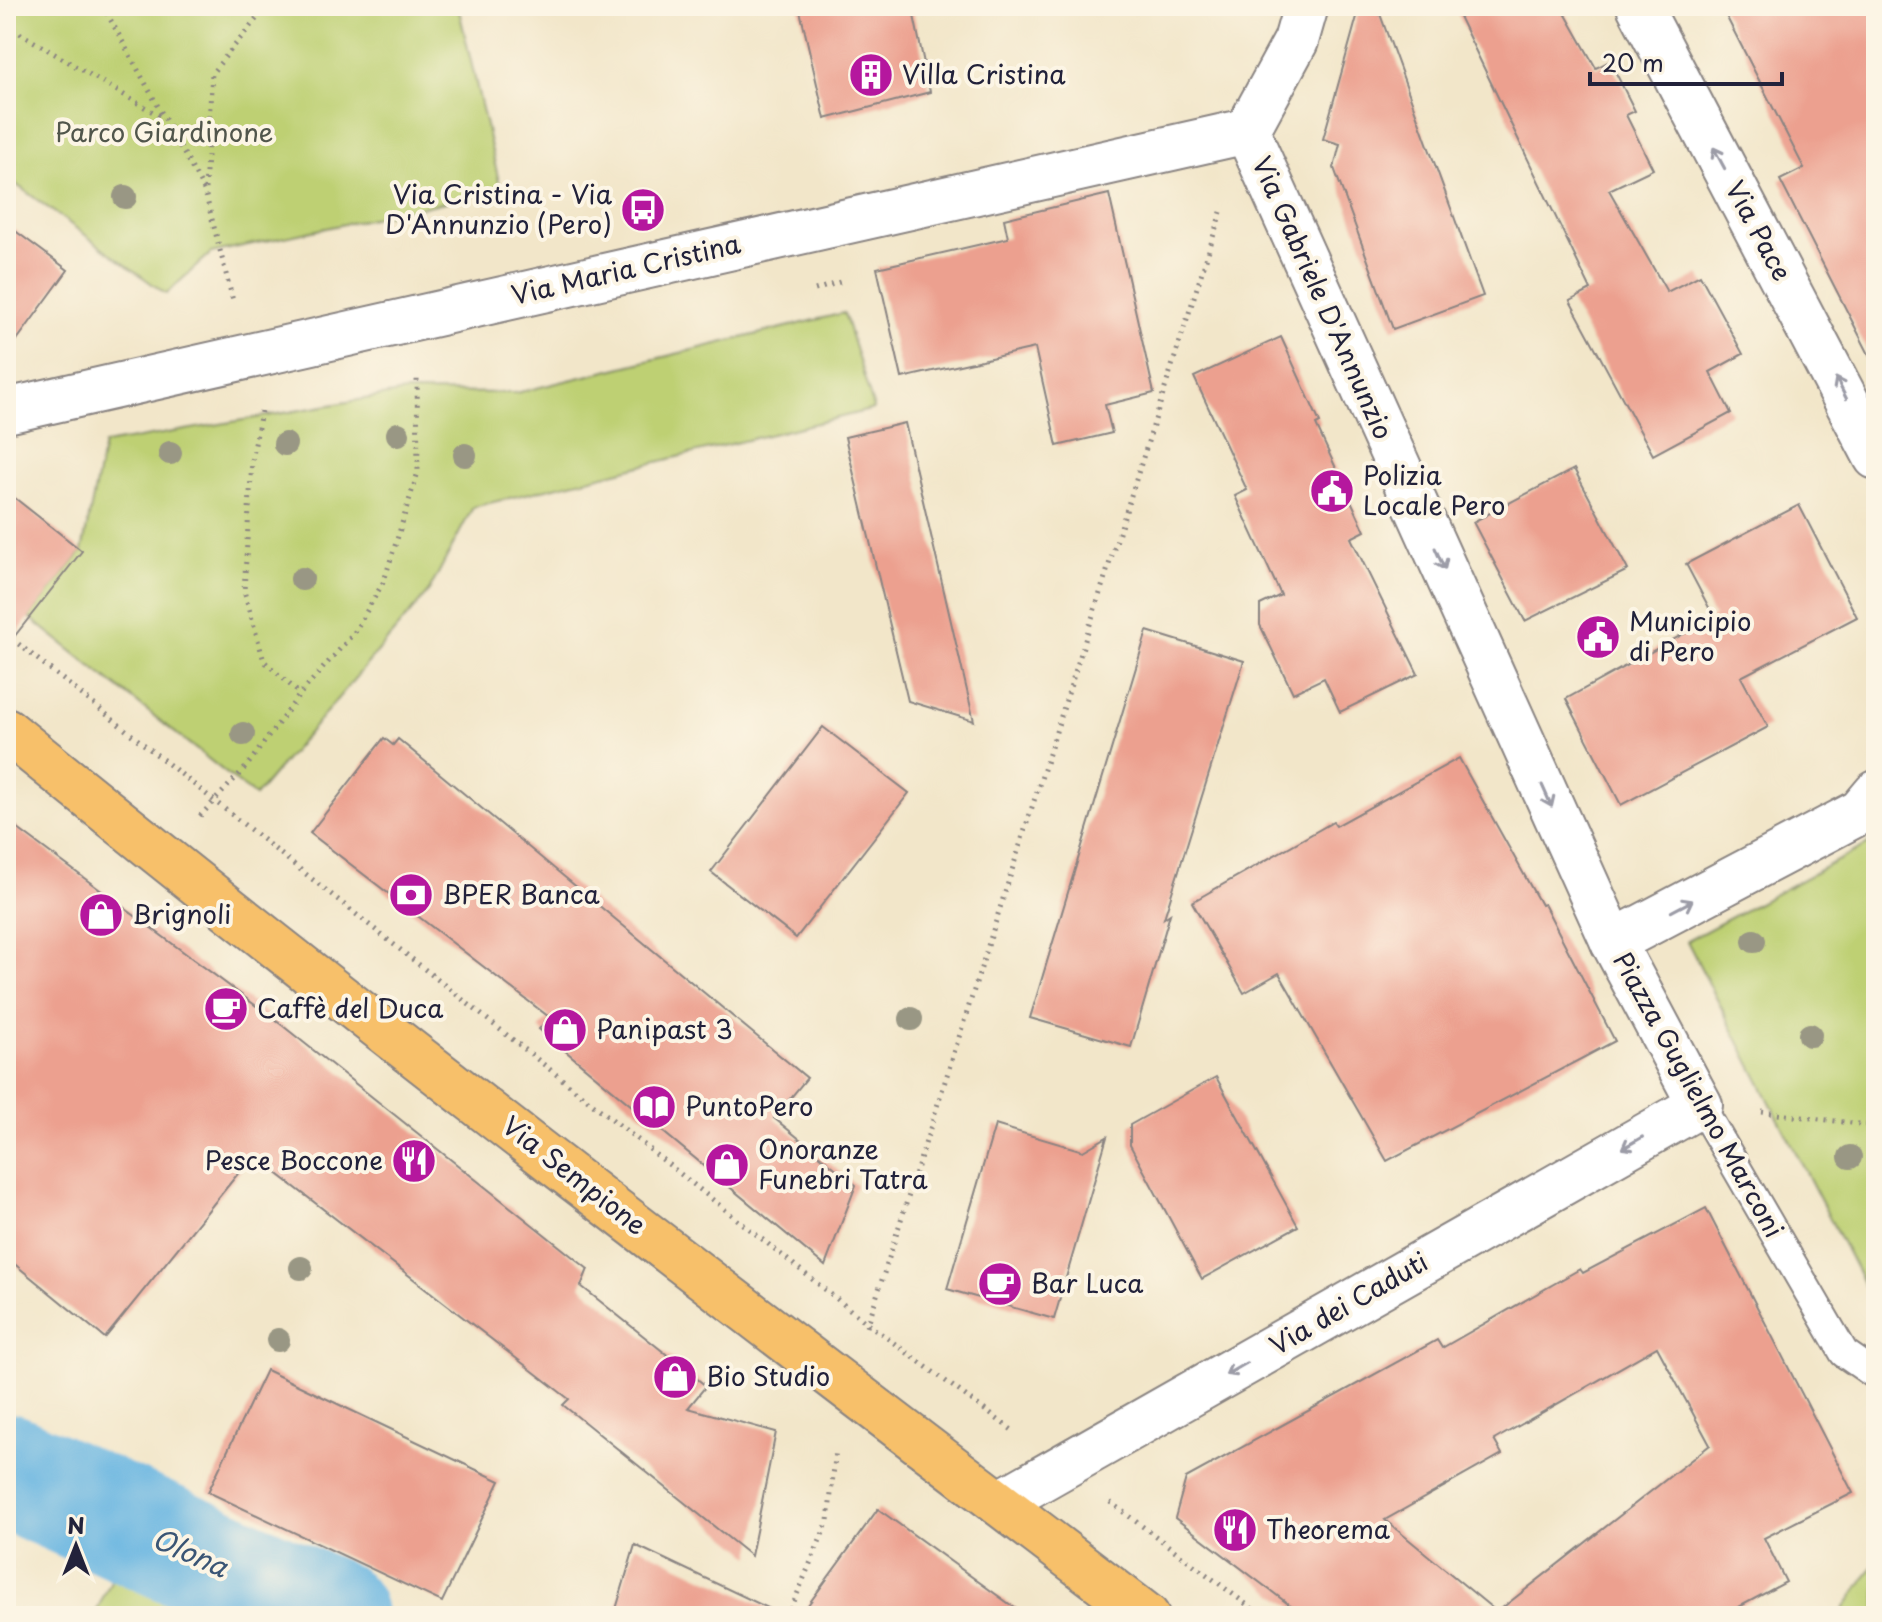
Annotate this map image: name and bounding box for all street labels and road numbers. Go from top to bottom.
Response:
street label: Via Gabriele D'Annunzio [1243,149,1404,445]
street label: Via Pace [1717,173,1802,288]
street label: Via Maria Cristina [507,223,745,314]
street label: Piazza Guglielmo Marconi [1604,944,1794,1244]
street label: Via Sempione [494,1106,655,1244]
street label: Via dei Caduti [1262,1242,1435,1364]

